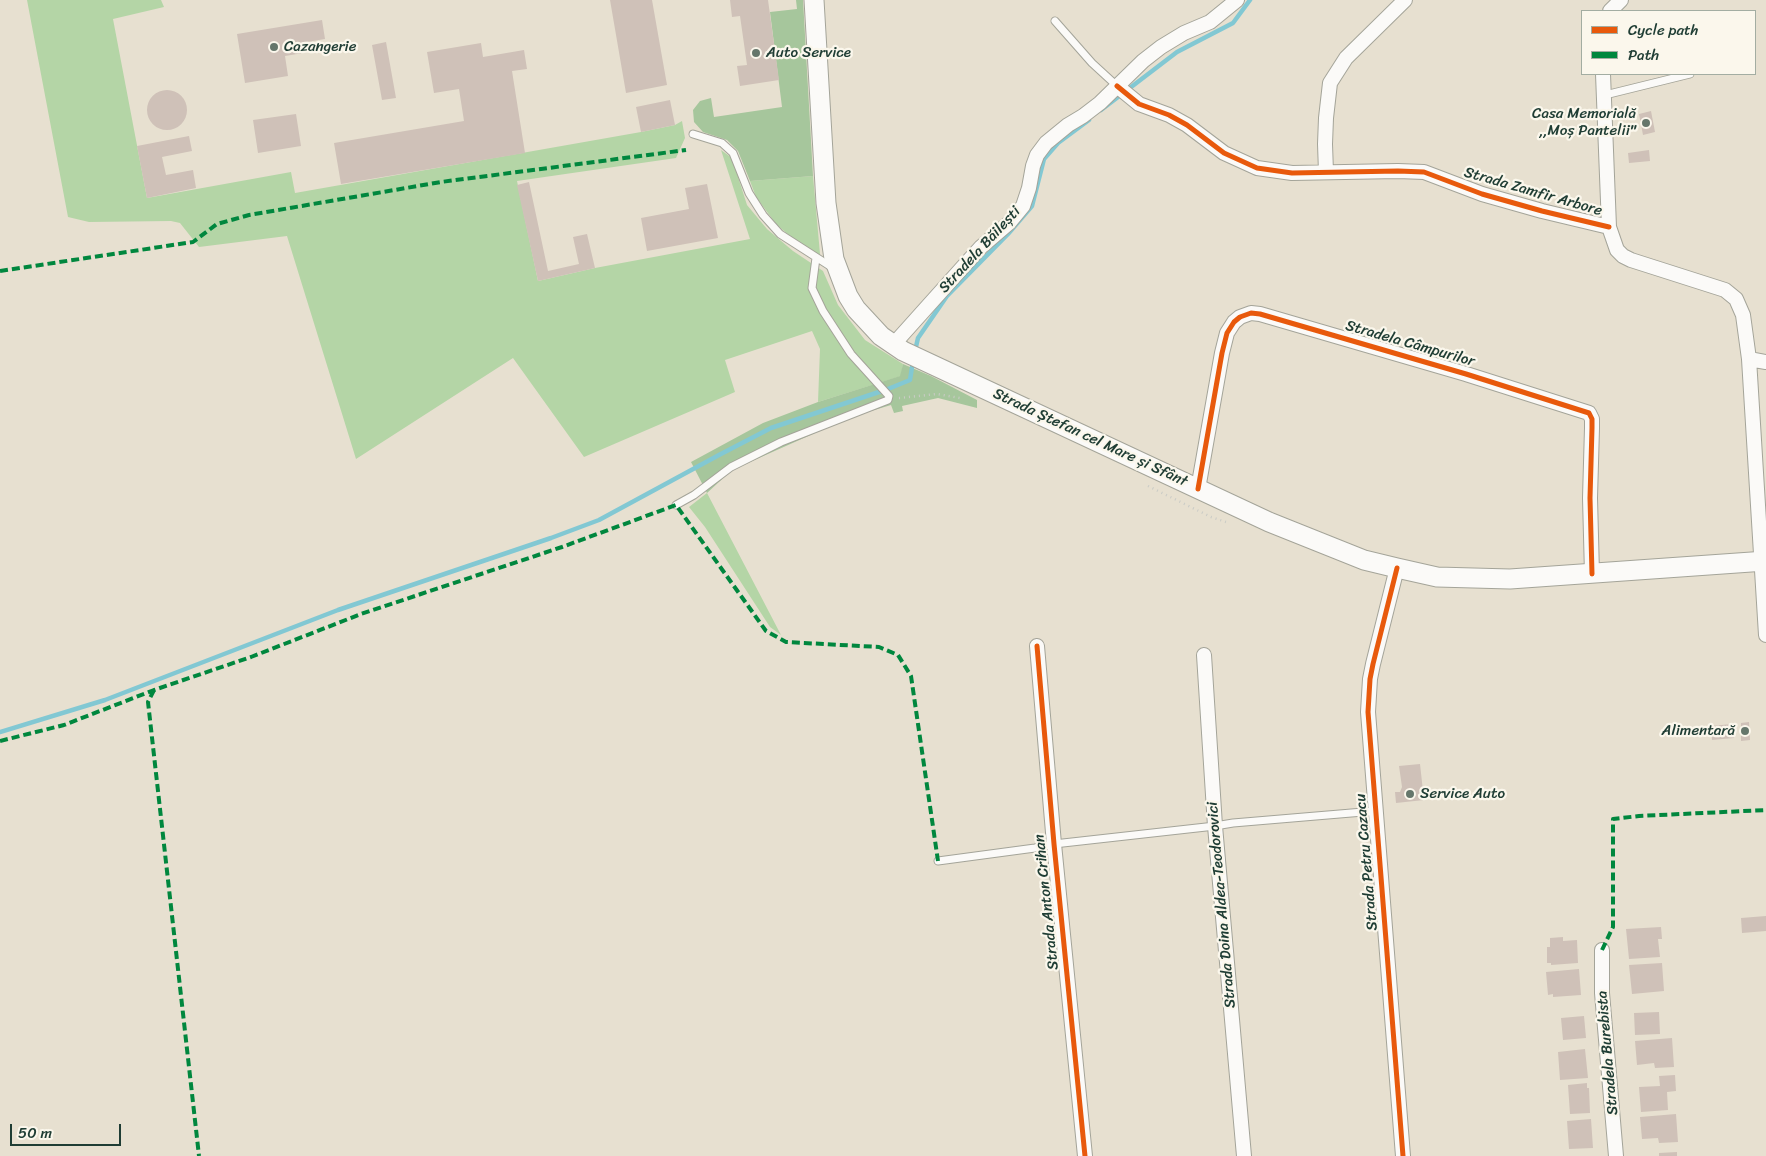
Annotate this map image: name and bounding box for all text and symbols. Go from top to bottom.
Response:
legend [1581,10,1756,75]
text: Cycle path [1628,17,1698,43]
place label: Cazangerie [284,38,356,56]
marker: Cazangerie [268,41,280,53]
text: Path [1628,42,1659,68]
place label: Auto Service [766,44,851,62]
marker: Auto Service [750,47,762,59]
place label: Casa Memorială ,,Moș Pantelii" [1532,105,1636,140]
marker: Casa Memorială ,,Moș Pantelii" [1640,117,1652,129]
street label: Strada Zamfir Arbore [1462,164,1604,220]
street label: Stradela Băilești [935,203,1025,297]
street label: Stradela Câmpurilor [1343,317,1477,371]
street label: Strada Ștefan cel Mare și Sfânt [990,385,1190,491]
place label: Alimentară [1662,722,1735,740]
marker: Alimentară [1739,725,1751,737]
place label: Service Auto [1420,785,1505,803]
marker: Service Auto [1404,788,1416,800]
street label: Strada Petru Cazacu [1352,793,1382,931]
street label: Strada Doina Aldea-Teodorovici [1204,801,1240,1009]
street label: Strada Anton Crihan [1031,833,1063,971]
street label: Stradela Burebista [1594,990,1622,1116]
scale bar [12,1114,124,1146]
text: 50 m [18,1120,52,1146]

